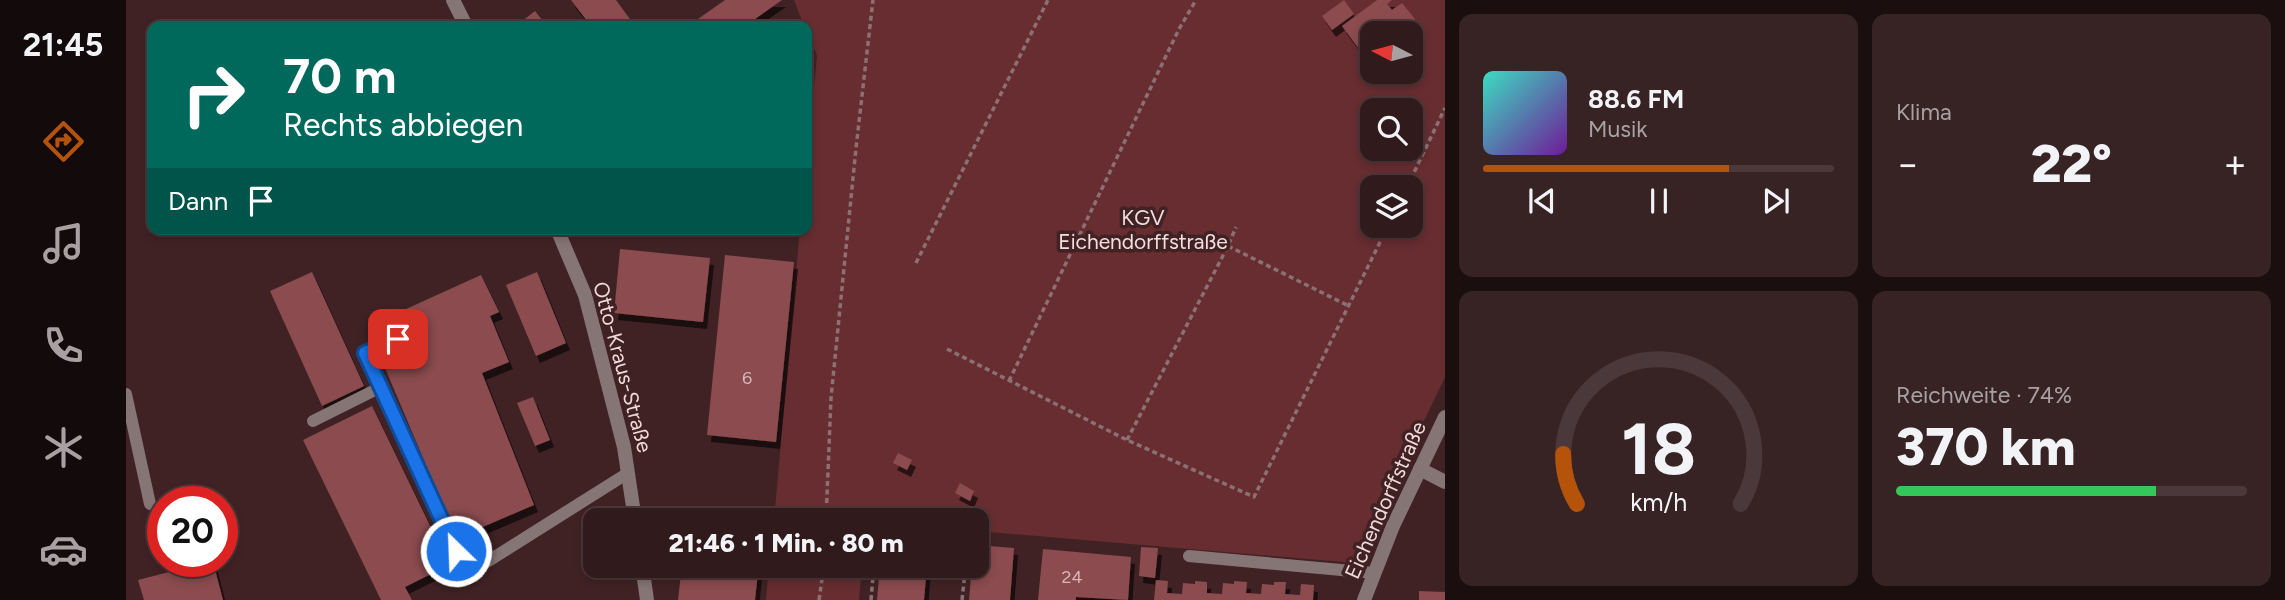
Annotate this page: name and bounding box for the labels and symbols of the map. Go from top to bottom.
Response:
north arrow [1360,21,1423,84]
park label: KGV Eichendorffstraße [1058,205,1228,254]
street label: Otto-Kraus-Straße [588,279,658,455]
pin [368,309,428,369]
house number: 6 [742,367,752,389]
street label: Eichendorffstraße [1339,417,1431,583]
speed limit sign: 20 [147,486,238,577]
position arrow [419,514,493,588]
house number: 24 [1061,566,1083,588]

